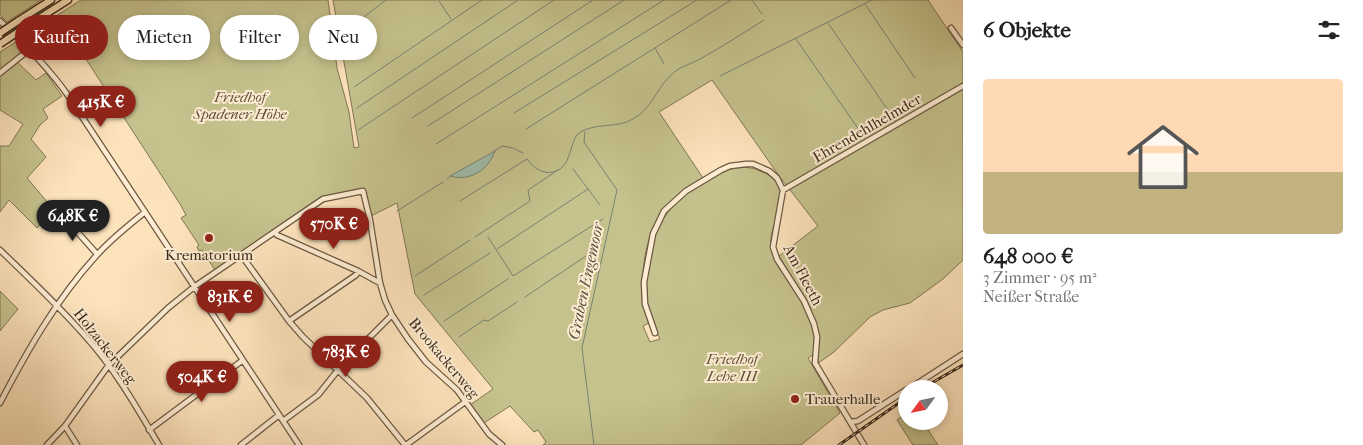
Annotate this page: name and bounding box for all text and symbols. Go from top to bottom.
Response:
chip: Kaufen [15,15,108,60]
chip: Mieten [118,15,210,60]
chip: Filter [220,15,299,60]
chip: Neu [309,15,377,60]
icon: filters [1315,16,1343,44]
text: 6 Objekte [983,18,1071,42]
pin: 415K € [60,86,142,128]
park label: Friedhof Spadener Höhe [192,88,288,123]
street label: Ehrendehlhelmder [810,89,925,166]
text: 415K € [78,92,124,111]
icon: home [1118,112,1208,202]
pin: 648K € [32,200,114,242]
text: 648K € [48,206,98,225]
pin: 570K € [293,208,375,250]
text: 570K € [310,214,358,233]
water label: Graben Engemoor [564,219,608,341]
marker: Krematorium [203,232,215,244]
street label: Am Fleeth [779,241,827,309]
text: 648 000 € [983,244,1074,268]
place label: Krematorium [165,246,254,264]
text: 3 Zimmer · 95 m² [983,268,1096,287]
pin: 831K € [189,280,271,323]
text: 831K € [208,287,252,306]
text: Neißer Straße [983,287,1079,306]
street label: Holzackerweg [70,305,141,388]
street label: Brookackerweg [405,314,484,403]
pin: 783K € [305,336,387,378]
text: 783K € [323,342,369,361]
park label: Friedhof Lehe III [705,350,762,385]
pin: 504K € [161,360,243,403]
text: 504K € [177,367,227,386]
north arrow [898,380,948,430]
map controls [898,380,948,430]
place label: Trauerhalle [805,390,881,408]
marker: Trauerhalle [789,393,801,405]

